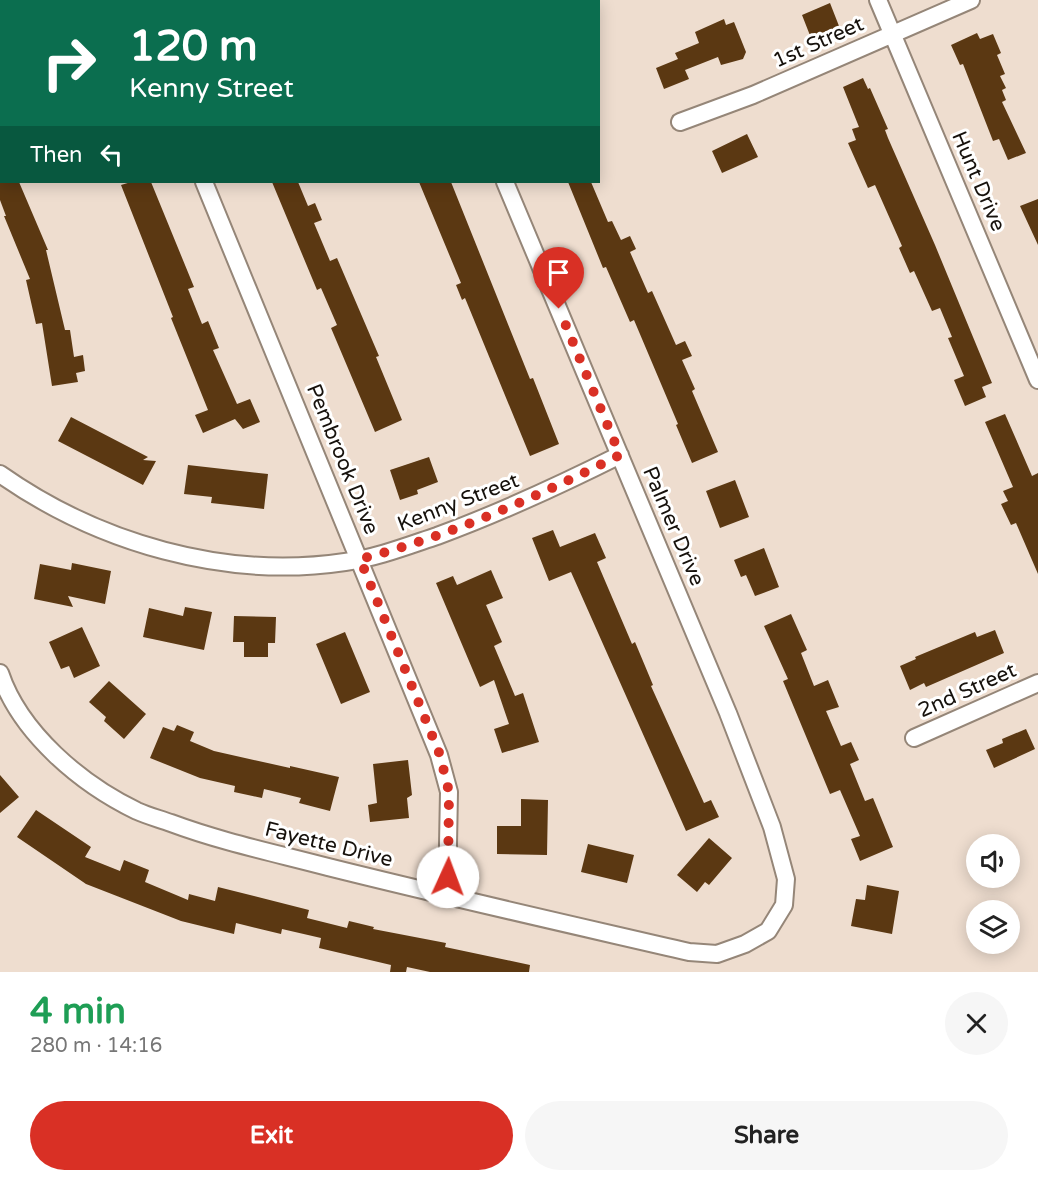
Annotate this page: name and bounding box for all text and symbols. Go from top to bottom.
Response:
street label: 1st Street [769,11,867,74]
text: 120 m [129,21,258,72]
icon: right [30,24,108,102]
text: Kenny Street [129,72,294,105]
street label: Hunt Drive [946,127,1011,235]
icon: left [95,138,128,171]
text: Then [30,142,83,168]
pin [533,247,584,309]
icon: arrive [542,256,575,289]
street label: Pembrook Drive [301,380,384,538]
street label: Palmer Drive [637,463,710,590]
street label: Kenny Street [394,468,522,537]
street label: 2nd Street [914,658,1020,723]
street label: Fayette Drive [262,817,395,872]
map controls [966,834,1020,954]
button: sound [966,834,1020,888]
position arrow [416,845,480,909]
button: layers [966,900,1020,954]
text: 4 min [30,990,126,1033]
button: close [945,992,1008,1055]
text: 280 m · 14:16 [30,1034,162,1058]
button: Exit [30,1101,513,1170]
button: Share [525,1101,1008,1170]

